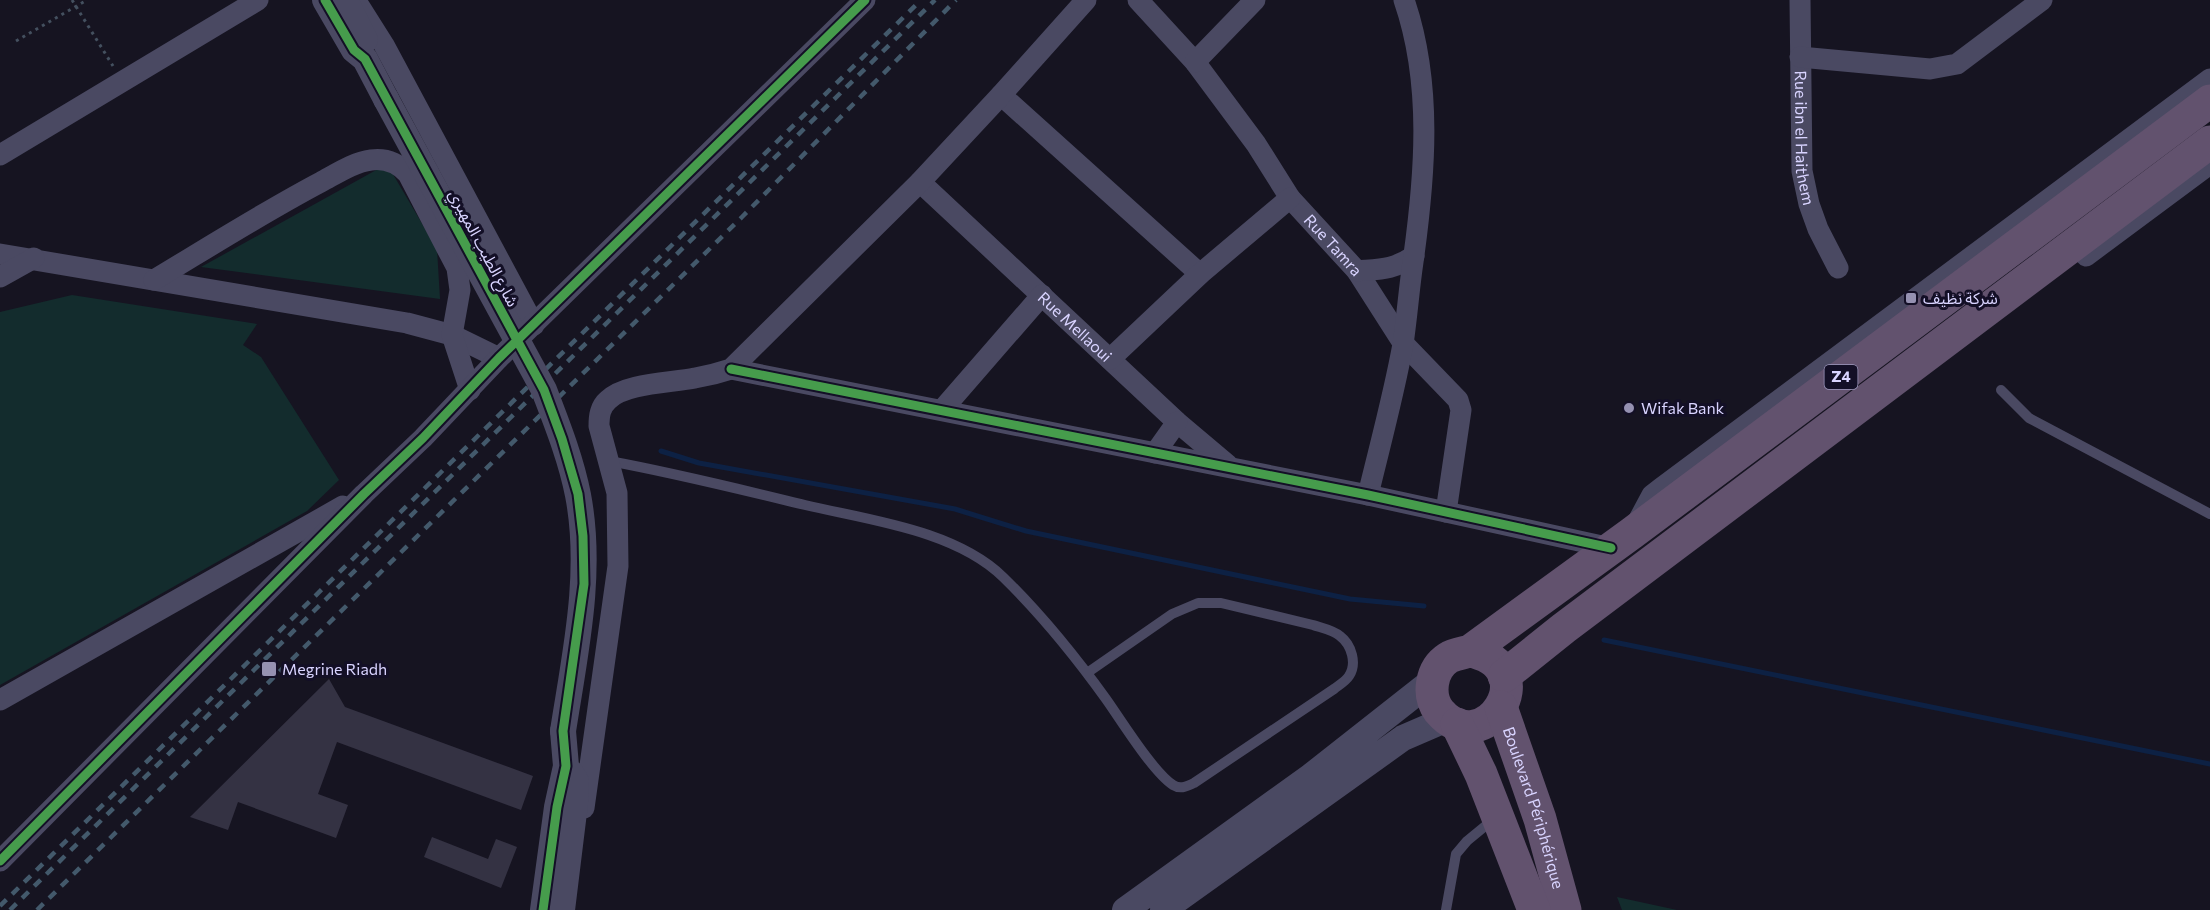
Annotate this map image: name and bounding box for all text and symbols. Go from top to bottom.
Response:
street label: Rue ibn el Haithem [1792,70,1819,207]
street label: شارع الطيب المهيري [442,186,523,311]
street label: Rue Tamra [1300,210,1366,279]
street label: Rue Mellaoui [1034,287,1116,365]
place label: شركة نظيف [1923,288,1998,308]
marker: شركة نظيف [1904,291,1918,305]
road number: Z4 [1824,365,1858,389]
place label: Wifak Bank [1641,398,1725,417]
marker: Wifak Bank [1622,401,1636,415]
place label: Megrine Riadh [282,659,387,678]
marker: Megrine Riadh [260,660,278,678]
street label: Boulevard Périphérique [1500,724,1569,891]

